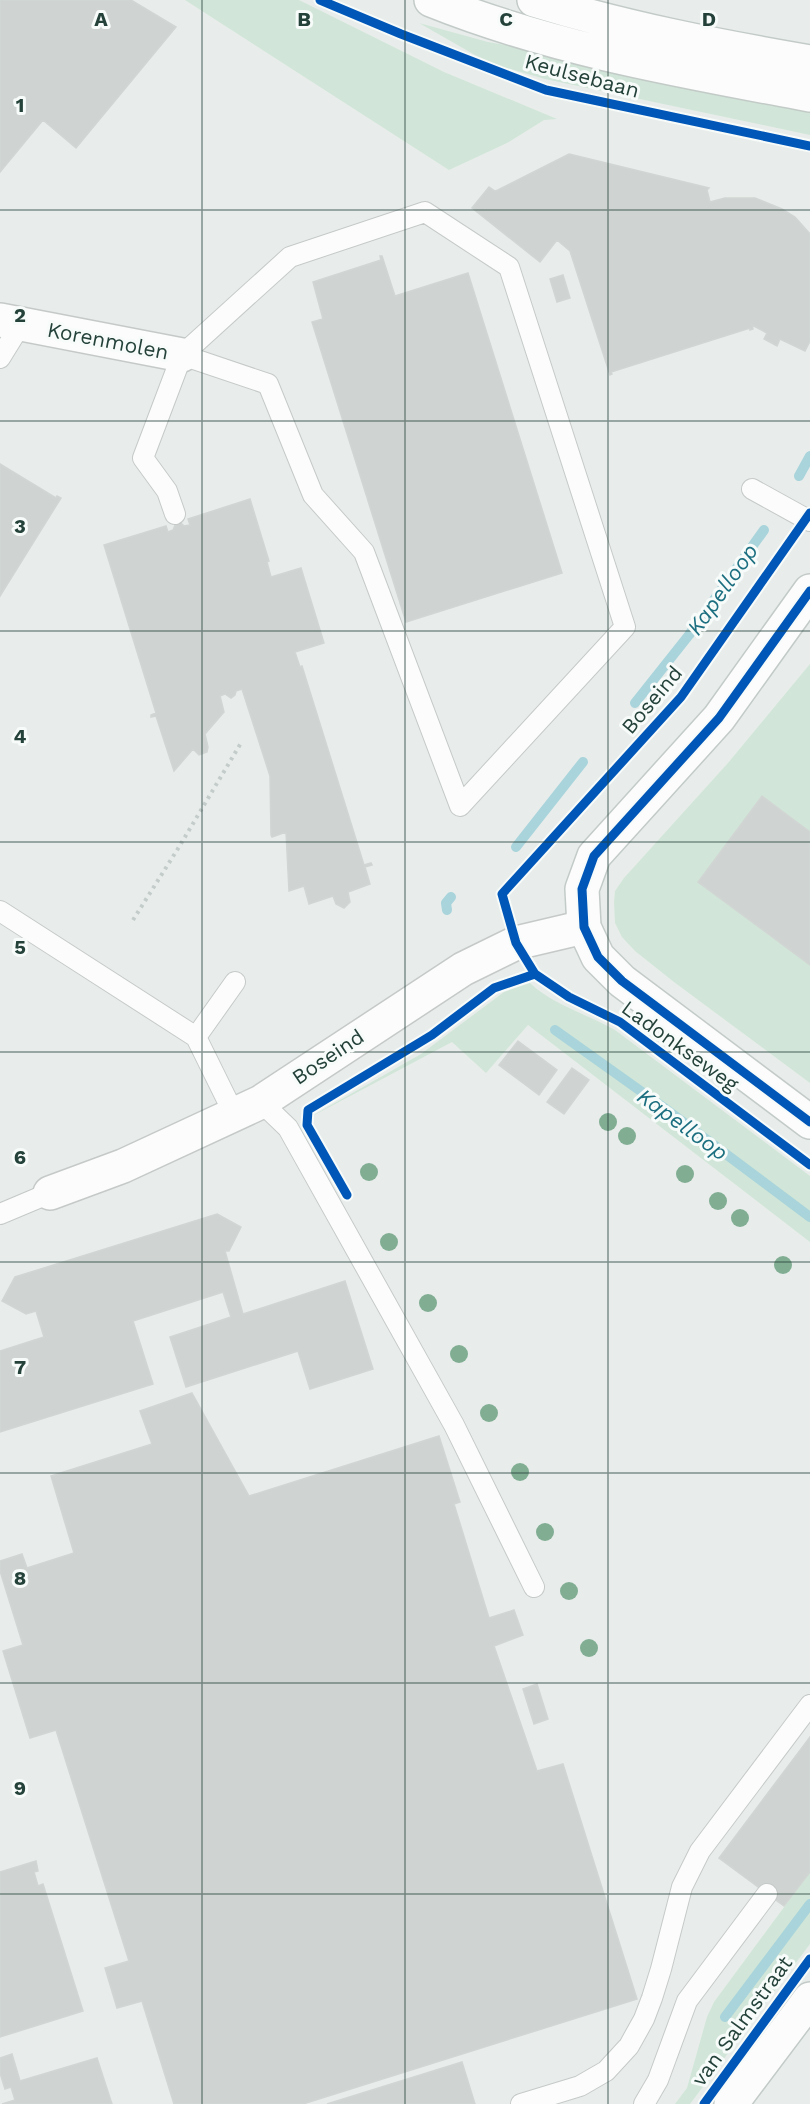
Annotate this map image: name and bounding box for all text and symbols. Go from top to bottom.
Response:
text: A [94,7,108,31]
text: B [297,7,311,31]
text: C [499,7,513,31]
text: D [702,7,716,31]
street label: Keulsebaan [522,48,642,103]
text: 1 [16,93,24,117]
text: 2 [14,303,26,327]
street label: Korenmolen [45,317,171,365]
text: 3 [14,514,26,538]
water label: Kapelloop [682,539,763,640]
street label: Boseind [616,661,687,739]
text: 4 [14,724,27,748]
text: 5 [14,935,26,959]
street label: Ladonkseweg [617,995,744,1097]
street label: Boseind [287,1024,368,1090]
water label: Kapelloop [633,1083,733,1166]
text: 6 [14,1145,26,1169]
text: 7 [14,1355,26,1379]
text: 8 [14,1566,26,1590]
text: 9 [14,1776,26,1800]
street label: van Salmstraat [686,1951,797,2091]

